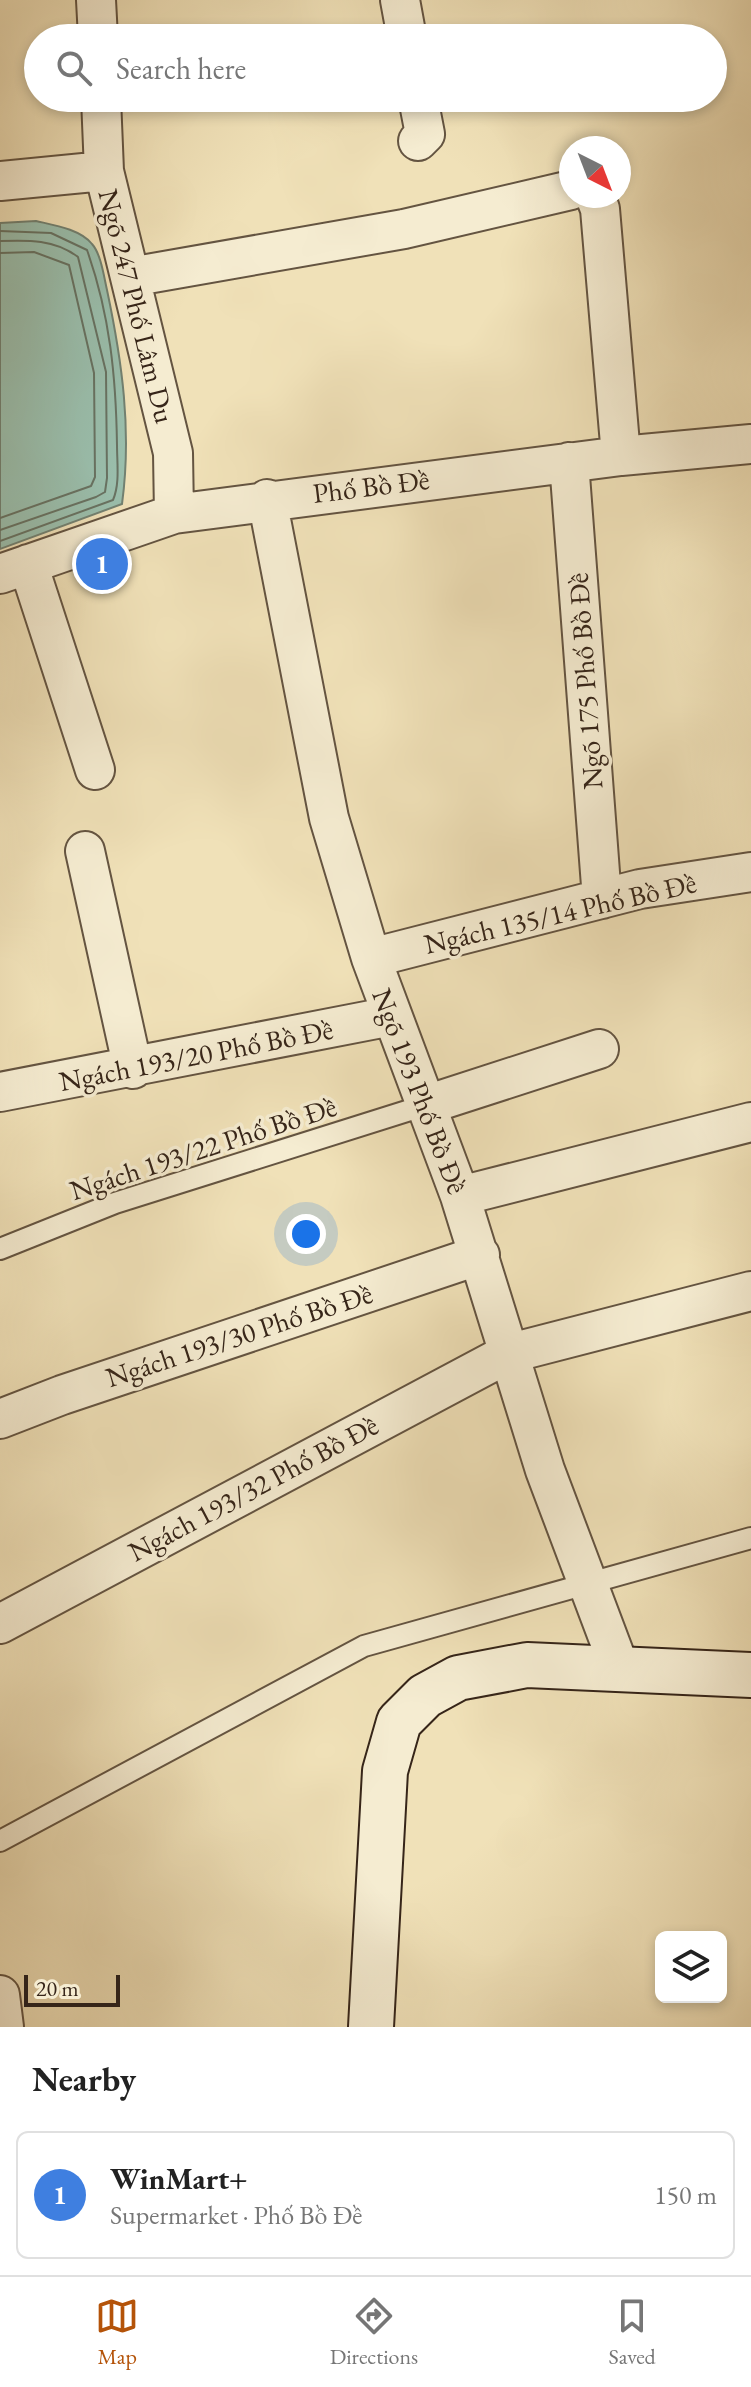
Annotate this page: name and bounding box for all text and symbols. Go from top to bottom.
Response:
search box [24,24,727,112]
icon: search [52,46,96,90]
text: Search here [116,49,246,88]
north arrow [559,136,631,208]
street label: Ngõ 247 Phố Lâm Du [91,185,184,427]
street label: Phố Bồ Đề [311,461,431,511]
pin: 1 [76,534,128,594]
street label: Ngõ 175 Phố Bồ Đề [559,571,611,790]
street label: Ngách 135/14 Phố Bồ Đề [420,864,700,962]
street label: Ngõ 193 Phố Bồ Đề [364,983,476,1199]
street label: Ngách 193/20 Phố Bồ Đề [56,1011,336,1099]
street label: Ngách 193/22 Phố Bồ Đề [65,1088,341,1208]
your location [286,1214,326,1254]
street label: Ngách 193/30 Phố Bồ Đề [101,1275,377,1395]
street label: Ngách 193/32 Phố Bồ Đề [122,1407,384,1569]
map controls [655,1931,727,2003]
button: layers [655,1931,727,2003]
scale bar [24,1971,120,2007]
text: 20 m [36,1974,79,2003]
text: Nearby [32,2057,136,2101]
text: WinMart+ [110,2159,247,2198]
text: 1 [53,2178,67,2212]
text: 150 m [654,2178,717,2212]
text: Supermarket · Phố Bồ Đề [110,2198,362,2232]
tab: Map [95,2294,139,2371]
tab: Directions [330,2294,418,2371]
tab: Saved [609,2294,656,2371]

